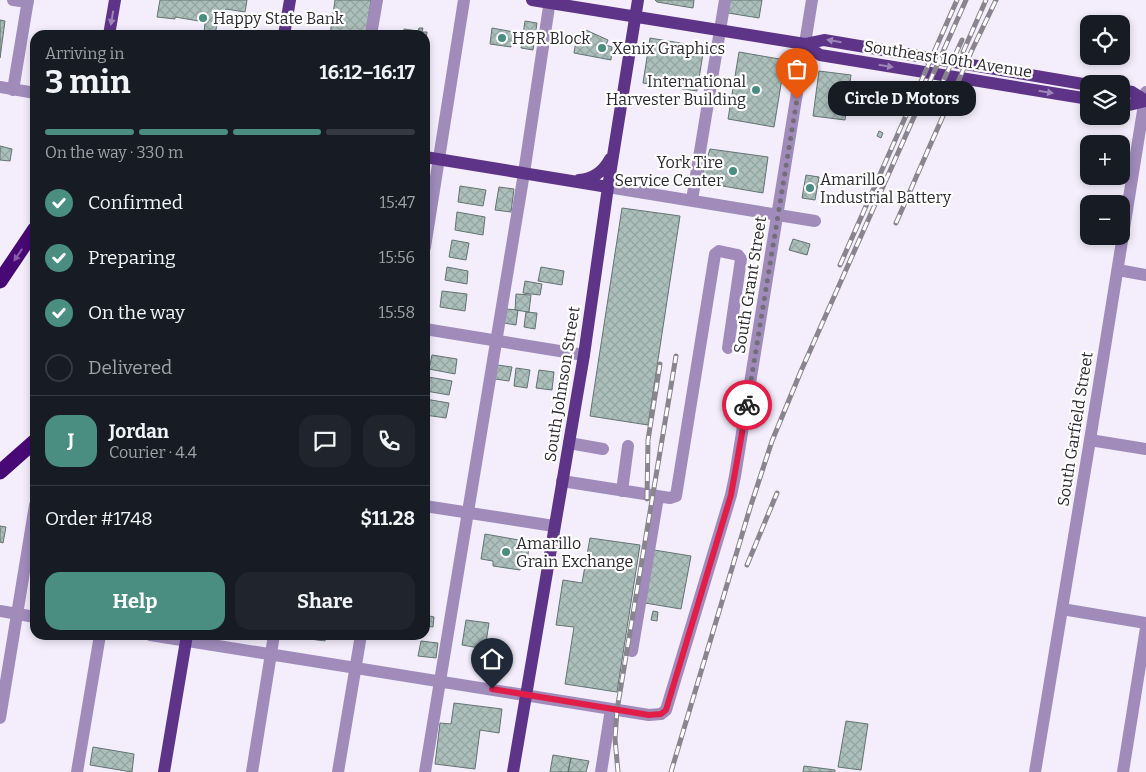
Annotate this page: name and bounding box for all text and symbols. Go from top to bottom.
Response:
place label: Happy State Bank [213,9,344,28]
one-way arrow [107,10,115,26]
marker: Happy State Bank [197,12,209,24]
map controls [1080,15,1130,245]
button: locate [1080,15,1130,65]
place label: H&R Block [512,29,590,48]
marker: H&R Block [496,32,508,44]
street label: Southeast 10th Avenue [863,36,1033,82]
one-way arrow [825,37,841,45]
place label: Xenix Graphics [612,39,725,58]
marker: Xenix Graphics [596,42,608,54]
text: Arriving in [45,44,124,63]
pin [776,48,818,99]
icon: bag [783,55,811,83]
text: 16:12–16:17 [319,61,415,84]
one-way arrow [878,62,894,70]
text: 3 min [45,63,131,101]
place label: International Harvester Building [606,72,746,109]
button: layers [1080,75,1130,125]
callout: Circle D Motors [827,82,974,116]
marker: International Harvester Building [750,84,762,96]
one-way arrow [1039,88,1055,96]
text: Circle D Motors [845,89,959,108]
button: + [1080,135,1130,185]
text: On the way · 330 m [45,143,183,162]
place label: York Tire Service Center [615,153,723,190]
marker: York Tire Service Center [727,165,739,177]
place label: Amarillo Industrial Battery [820,170,952,207]
marker: Amarillo Industrial Battery [804,182,816,194]
icon: check [45,189,73,217]
text: Confirmed [88,191,183,214]
text: 15:47 [379,193,415,212]
button: − [1080,195,1130,245]
street label: South Grant Street [730,215,770,355]
icon: check [45,244,73,272]
text: Preparing [88,246,176,269]
one-way arrow [13,248,23,262]
text: 15:56 [379,248,415,267]
icon: check [45,299,73,327]
text: On the way [88,301,185,324]
text: 15:58 [378,303,415,322]
street label: South Johnson Street [540,305,584,463]
street label: South Garfield Street [1053,350,1097,508]
text: Delivered [88,356,172,379]
courier [722,380,772,430]
icon: bike [733,391,761,419]
button: chat [299,415,351,467]
button: phone [363,415,415,467]
text: Jordan [109,420,169,443]
text: J [68,429,74,452]
text: Courier · 4.4 [109,443,197,462]
text: Order #1748 [45,507,153,530]
text: $11.28 [360,507,415,530]
place label: Amarillo Grain Exchange [516,534,633,571]
marker: Amarillo Grain Exchange [500,546,512,558]
button: Help [45,572,225,630]
button: Share [235,572,415,630]
pin [471,638,513,689]
icon: home [478,645,506,673]

